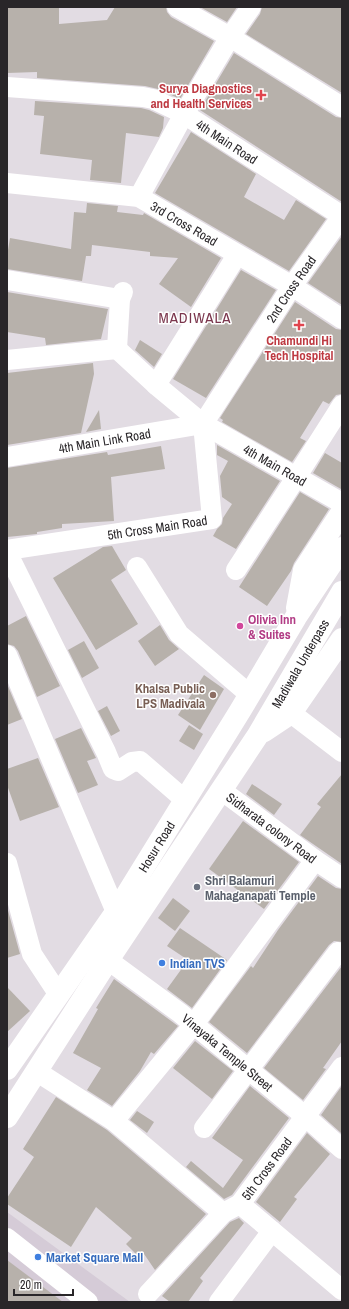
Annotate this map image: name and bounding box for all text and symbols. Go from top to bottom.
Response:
place label: Surya Diagnostics and Health Services [151,80,252,112]
marker: Surya Diagnostics and Health Services [255,89,267,101]
street label: 4th Main Road [193,116,261,168]
street label: 3rd Cross Road [147,198,221,250]
street label: 2nd Cross Road [263,253,320,326]
district label: MADIWALA [158,307,232,328]
marker: Chamundi Hi Tech Hospital [293,319,305,331]
place label: Chamundi Hi Tech Hospital [264,332,334,364]
street label: 4th Main Link Road [57,425,152,457]
street label: 4th Main Road [240,441,309,490]
street label: 5th Cross Main Road [106,512,209,544]
place label: Olivia Inn & Suites [248,611,296,643]
street label: Madiwala Underpass [268,616,333,711]
marker: Olivia Inn & Suites [235,621,245,631]
place label: Khalsa Public LPS Madivala [135,680,205,712]
marker: Khalsa Public LPS Madivala [208,690,218,700]
street label: Sidharata colony Road [223,789,320,867]
street label: Hosur Road [135,818,179,876]
place label: Shri Balamuri Mahaganapati Temple [205,872,316,904]
marker: Shri Balamuri Mahaganapati Temple [192,882,202,892]
place label: Indian TVS [170,955,225,972]
marker: Indian TVS [157,958,167,968]
street label: Vinayaka Temple Street [178,1010,276,1095]
street label: 5th Cross Road [238,1134,296,1204]
place label: Market Square Mall [46,1249,143,1266]
marker: Market Square Mall [33,1252,43,1262]
scale bar [14,1271,73,1297]
text: 20 m [20,1277,42,1293]

